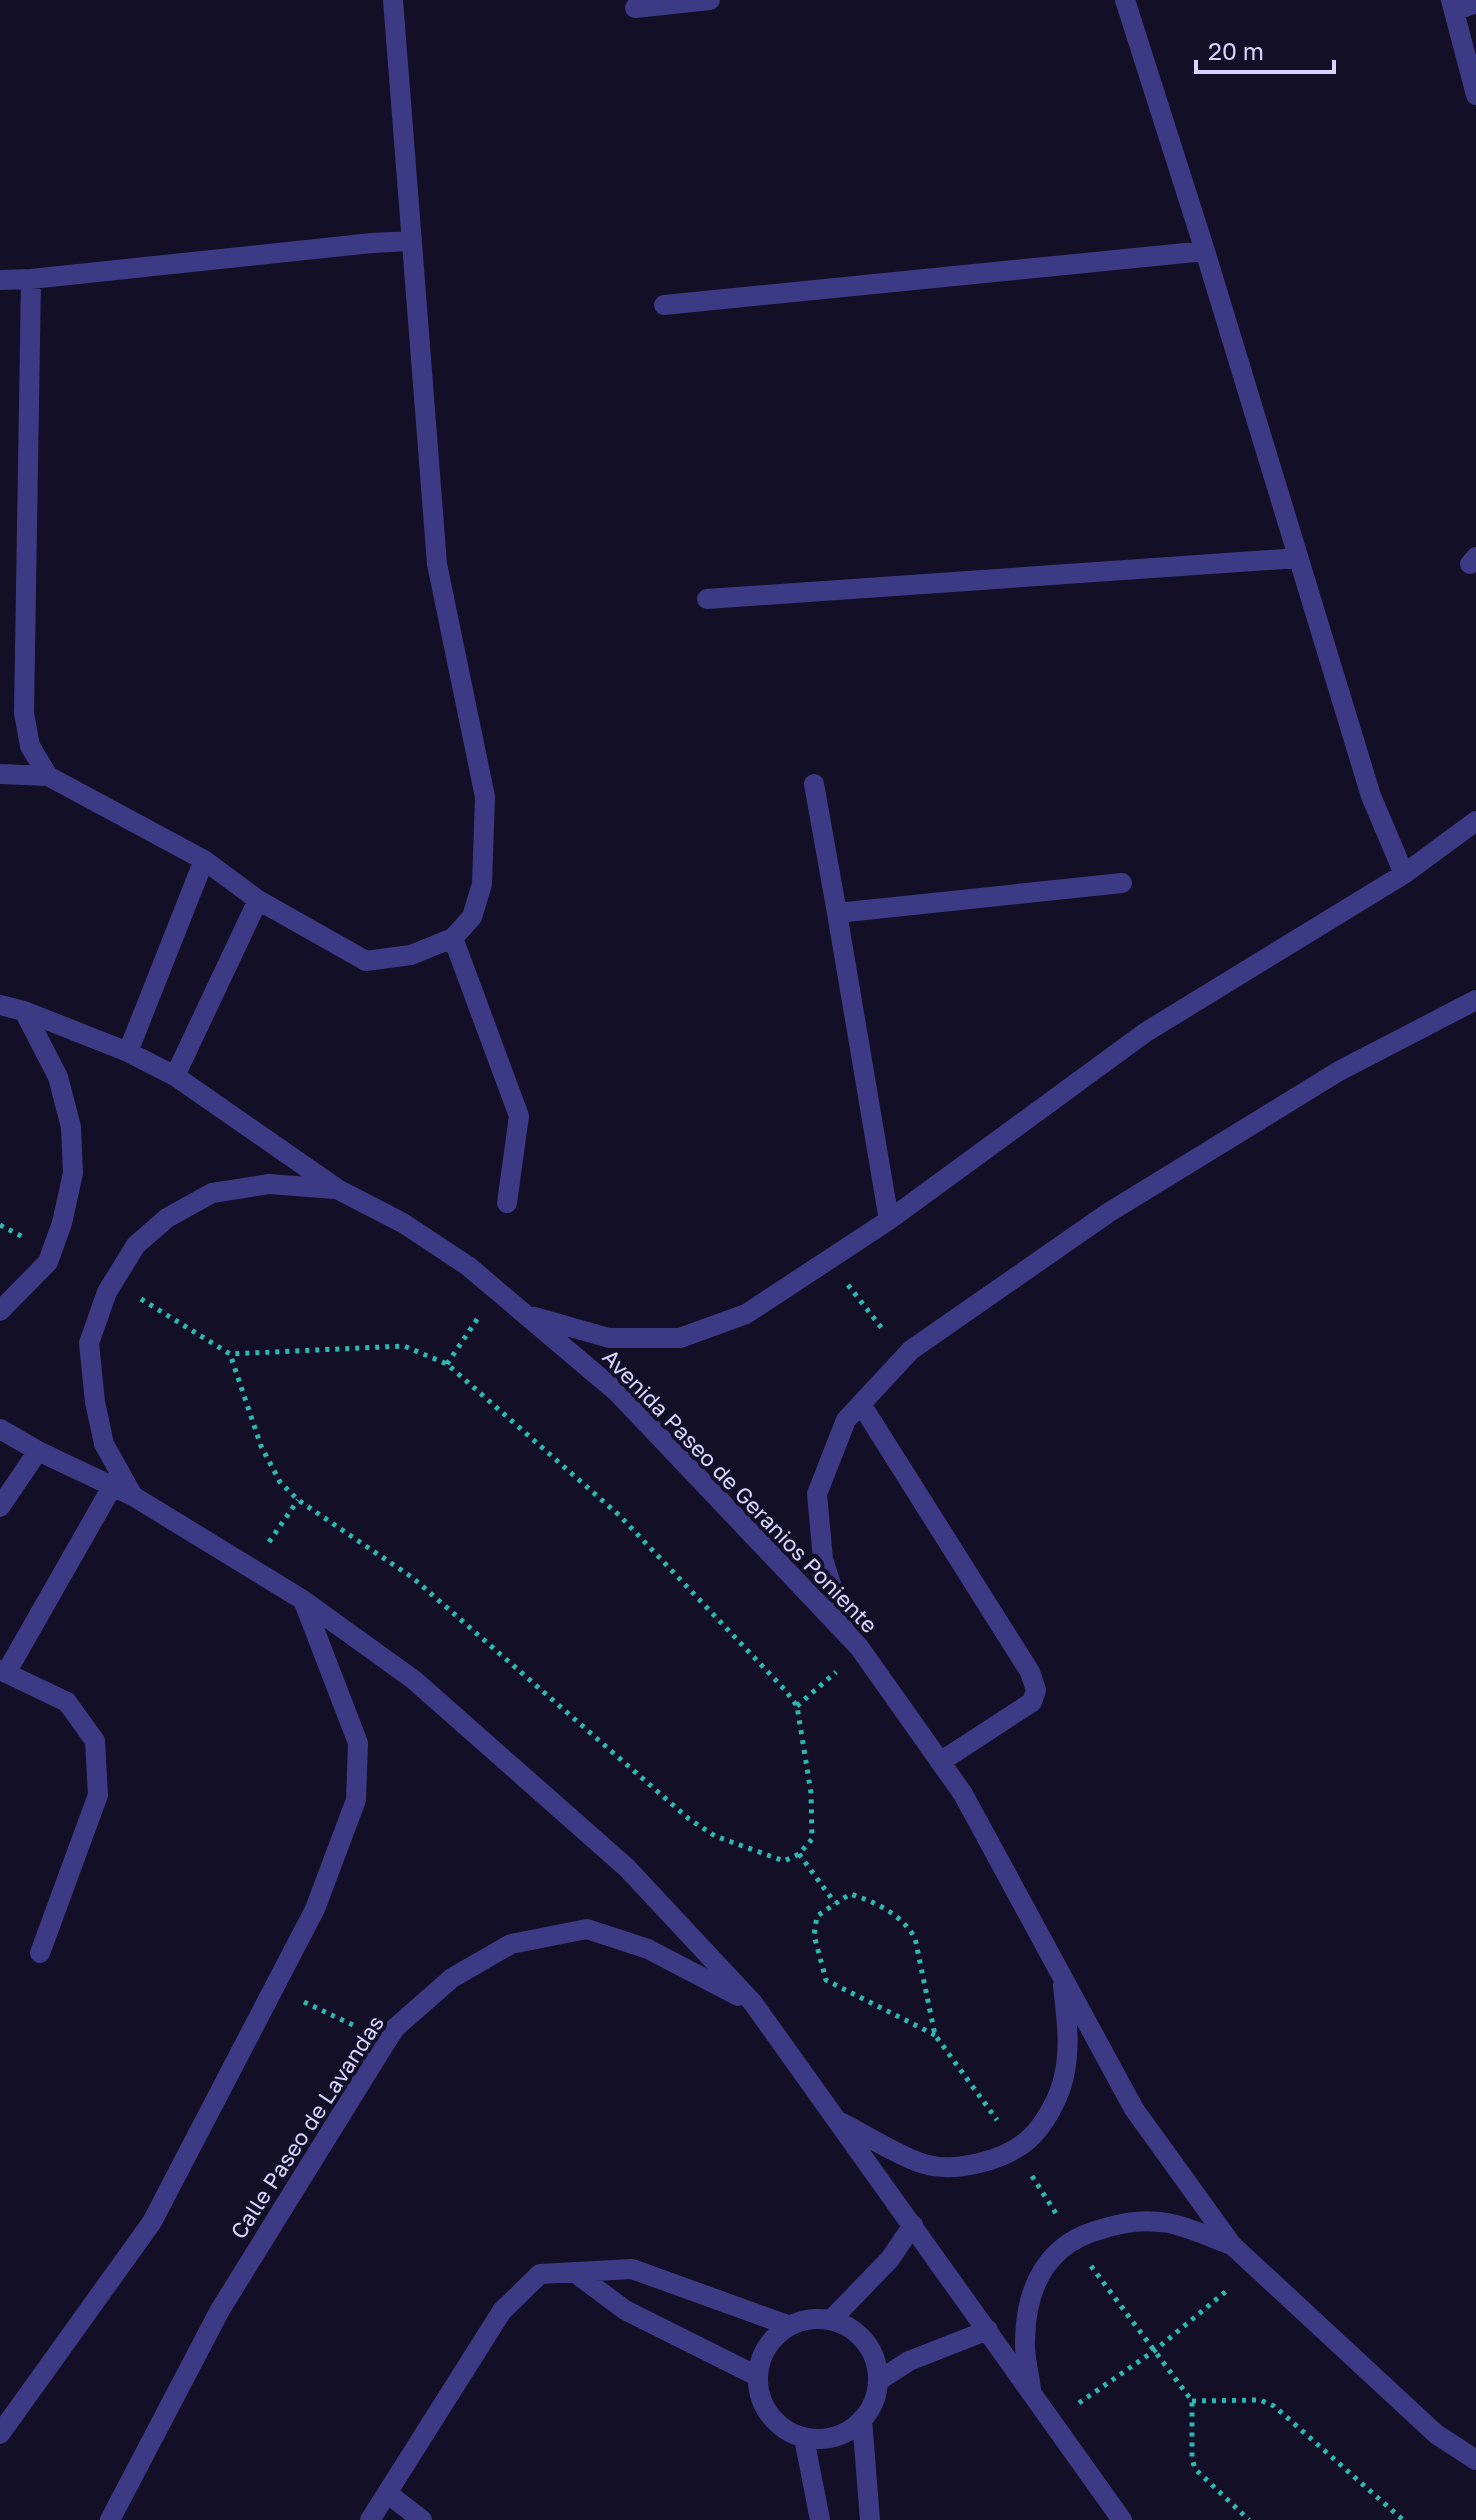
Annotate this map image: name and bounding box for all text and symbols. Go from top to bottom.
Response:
scale bar [1196,24,1334,74]
text: 20 m [1208,36,1264,65]
street label: Avenida Paseo de Geranios Poniente [597,1343,883,1638]
street label: Calle Paseo de Lavandas [224,2010,389,2244]

